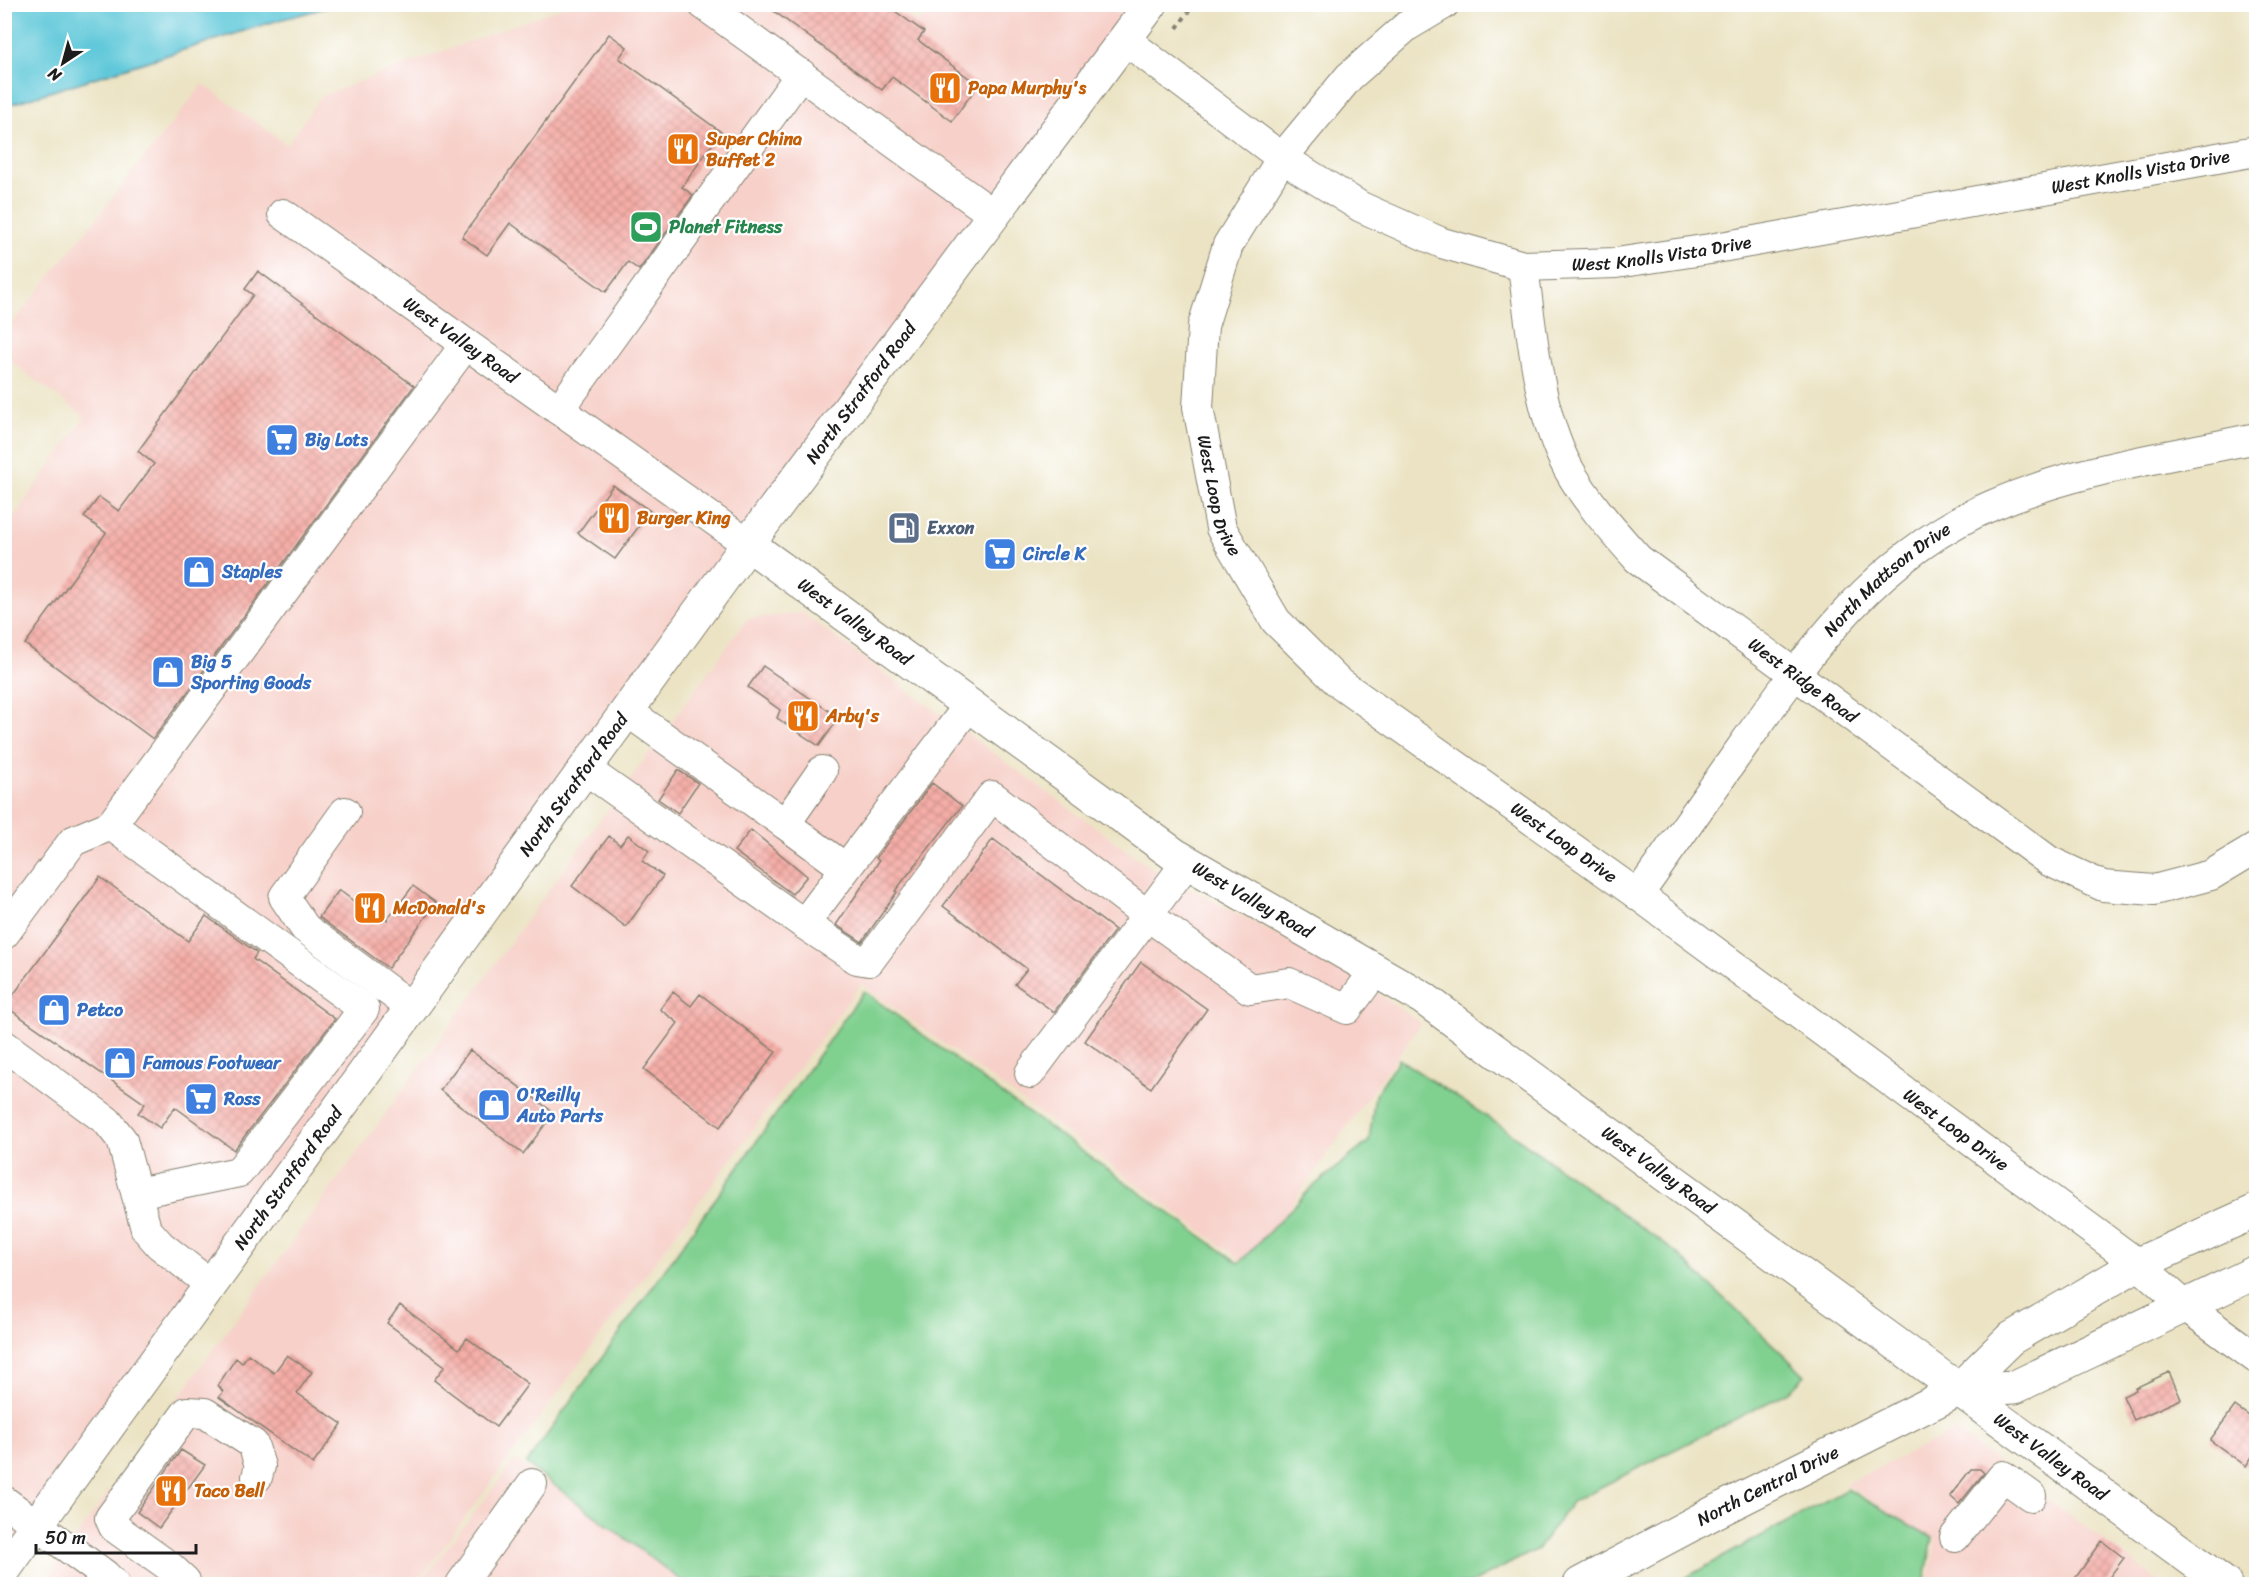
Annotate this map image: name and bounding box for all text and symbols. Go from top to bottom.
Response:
north arrow [33,33,93,93]
text: N [41,59,68,90]
restaurant icon: Papa Murphy's [927,70,963,106]
place label: Papa Murphy's [968,72,1087,104]
place label: Super China Buffet 2 [705,123,802,176]
restaurant icon: Super China Buffet 2 [665,131,701,167]
street label: West Knolls Vista Drive [2049,140,2233,203]
sports icon: Planet Fitness [628,209,664,245]
place label: Planet Fitness [669,211,783,243]
street label: West Knolls Vista Drive [1571,226,1754,280]
street label: West Valley Road [396,288,526,393]
street label: North Stratford Road [797,314,926,471]
supermarket icon: Big Lots [264,422,300,458]
place label: Big Lots [305,424,368,456]
street label: West Loop Drive [1188,432,1250,563]
restaurant icon: Burger King [596,500,632,536]
place label: Burger King [637,502,731,534]
fuel station icon: Exxon [886,510,922,546]
place label: Exxon [927,512,975,544]
street label: North Mattson Drive [1815,513,1957,644]
supermarket icon: Circle K [982,536,1018,572]
place label: Circle K [1022,538,1088,570]
shop icon: Staples [181,554,217,590]
place label: Staples [221,556,283,588]
street label: West Valley Road [791,569,920,675]
street label: West Ridge Road [1741,629,1866,733]
place label: Big 5 Sporting Goods [190,646,312,699]
shop icon: Big 5 Sporting Goods [150,654,186,690]
restaurant icon: Arby's [785,698,821,734]
place label: Arby's [825,700,880,732]
street label: North Stratford Road [510,705,637,863]
street label: West Loop Drive [1504,793,1624,892]
street label: West Valley Road [1186,852,1321,948]
restaurant icon: McDonald's [352,890,388,926]
place label: McDonald's [392,892,486,924]
shop icon: Petco [36,992,72,1028]
place label: Petco [77,994,124,1026]
shop icon: Famous Footwear [102,1045,138,1081]
place label: Famous Footwear [142,1047,282,1079]
place label: O'Reilly Auto Parts [516,1079,604,1132]
street label: West Loop Drive [1896,1080,2016,1180]
supermarket icon: Ross [183,1081,219,1117]
place label: Ross [223,1083,261,1115]
shop icon: O'Reilly Auto Parts [476,1087,512,1123]
street label: North Stratford Road [225,1098,352,1257]
street label: West Valley Road [1594,1117,1724,1224]
street label: West Valley Road [1987,1404,2116,1510]
street label: North Central Drive [1691,1436,1845,1535]
restaurant icon: Taco Bell [153,1473,189,1509]
place label: Taco Bell [194,1475,266,1507]
scale bar [36,1517,196,1555]
text: 50 m [45,1522,86,1554]

